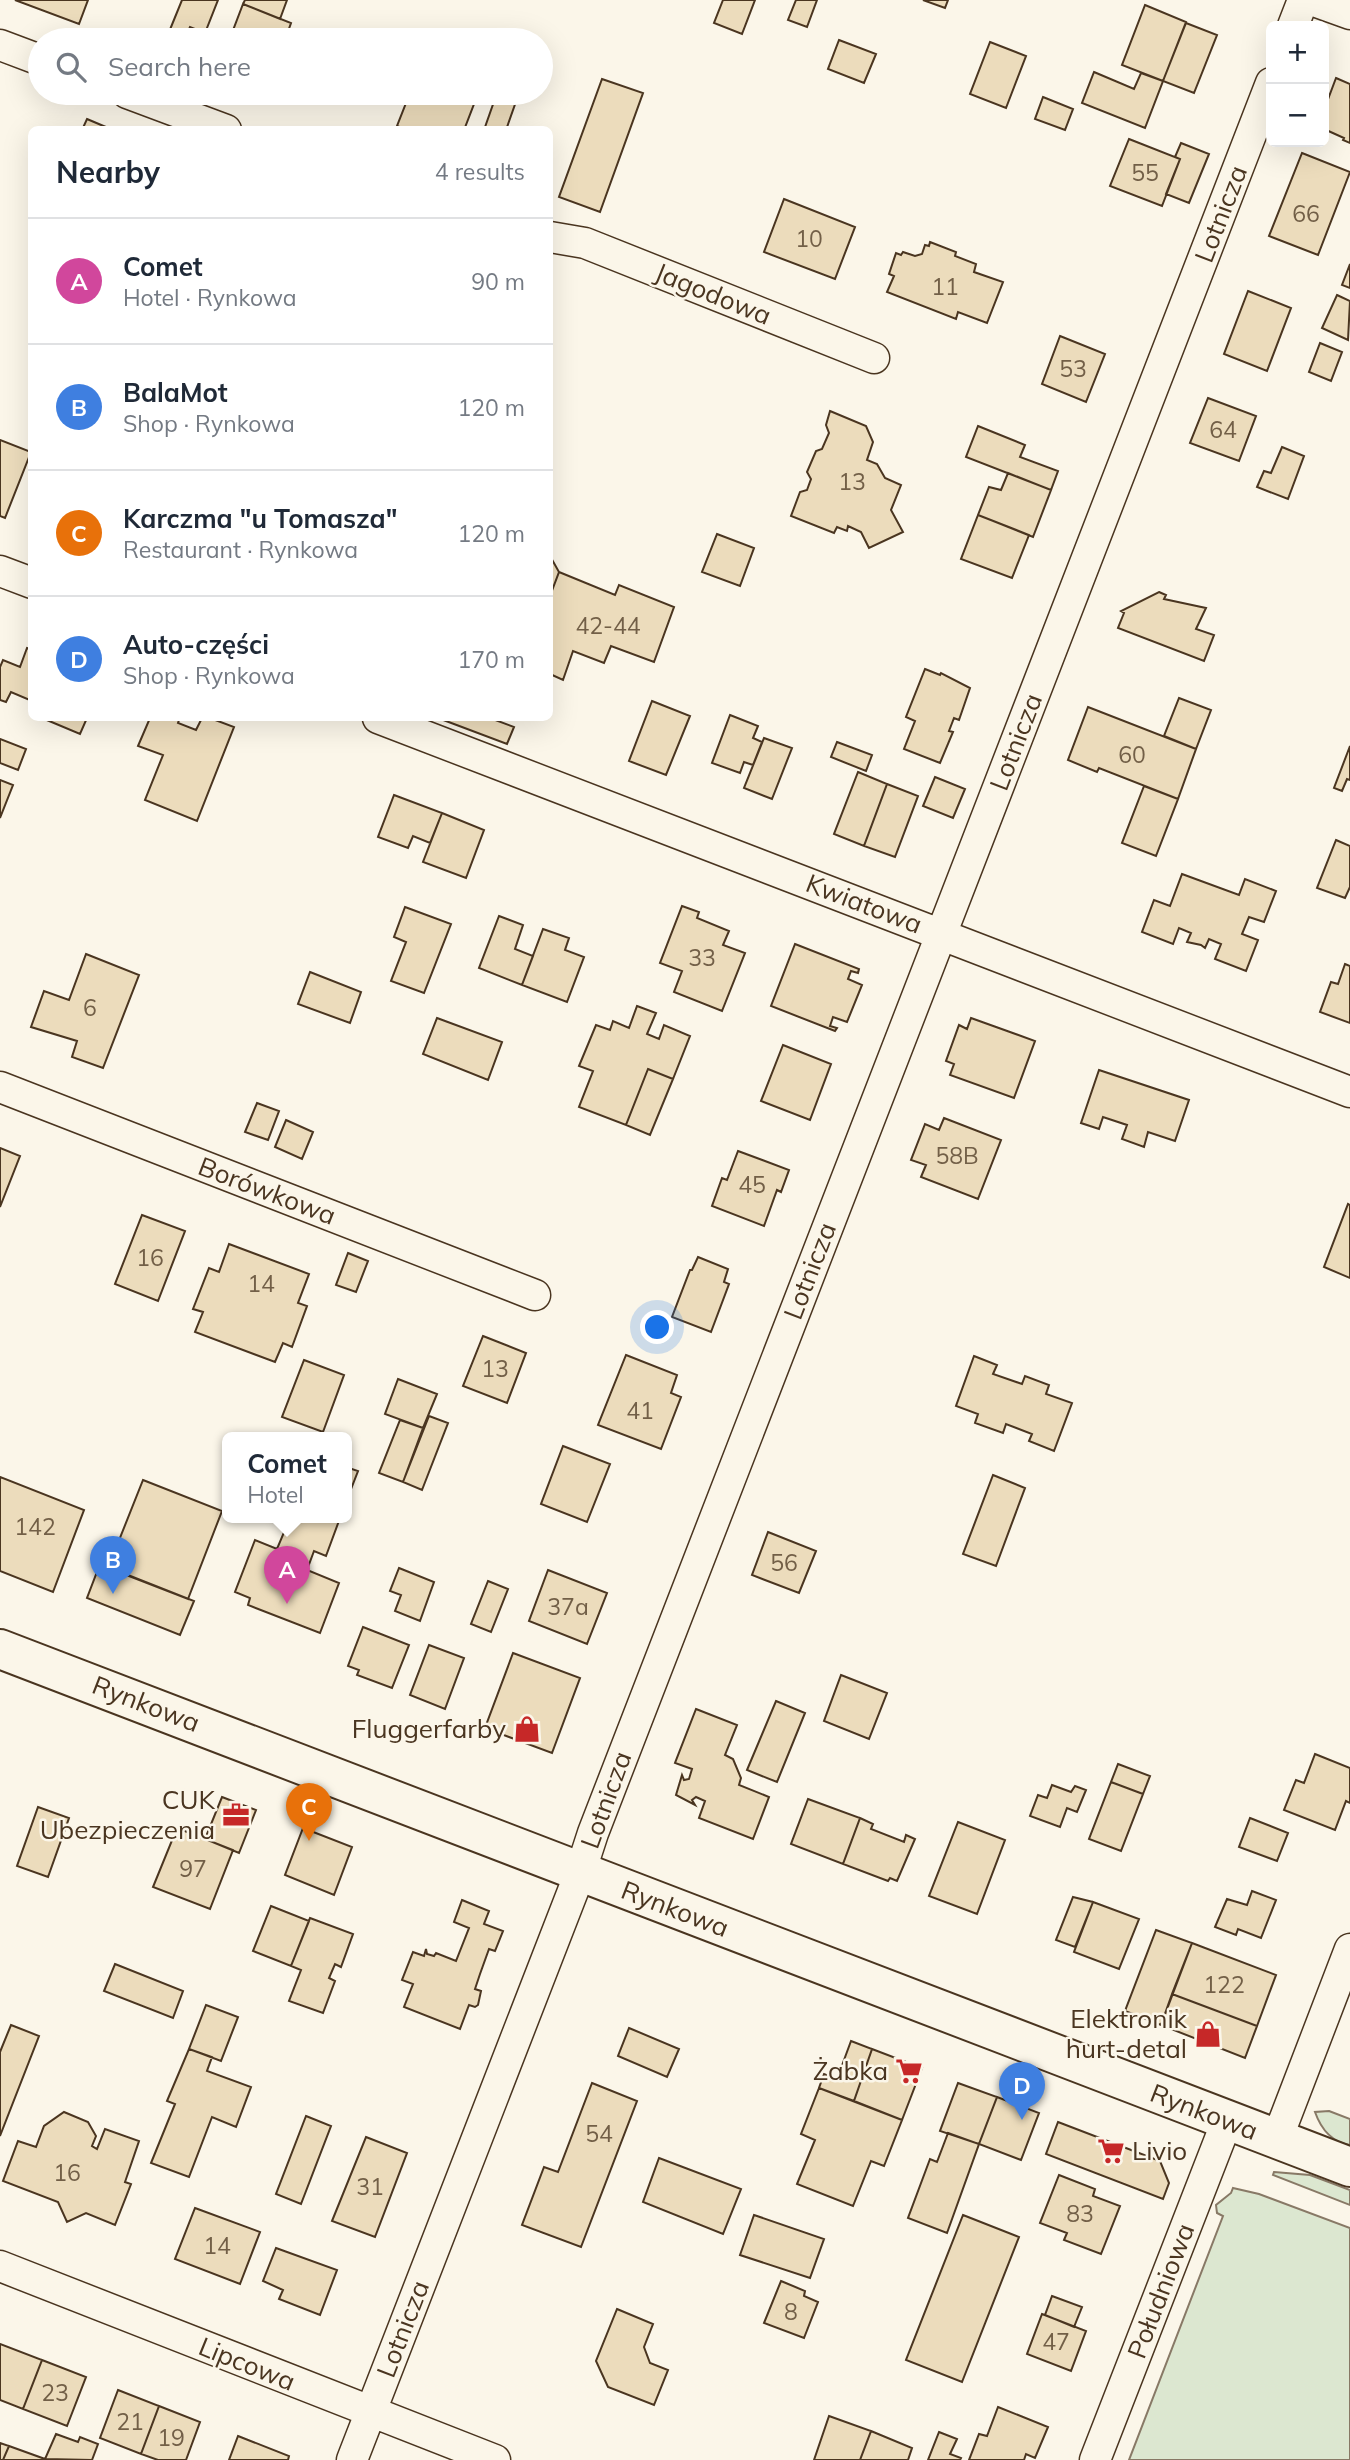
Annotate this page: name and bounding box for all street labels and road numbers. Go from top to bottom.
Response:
street label: Lotnicza [1187,161,1254,267]
street label: Jagodowa [650,255,776,332]
street label: Lotnicza [982,689,1049,795]
street label: Kwiatowa [801,866,927,941]
street label: Borówkowa [194,1149,341,1232]
street label: Lotnicza [776,1218,843,1324]
street label: Rynkowa [88,1668,205,1739]
street label: Lotnicza [573,1747,638,1853]
street label: Rynkowa [617,1873,734,1944]
street label: Rynkowa [1146,2076,1263,2147]
street label: Południowa [1120,2219,1201,2363]
street label: Lotnicza [369,2276,436,2382]
street label: Lipcowa [194,2329,300,2398]

